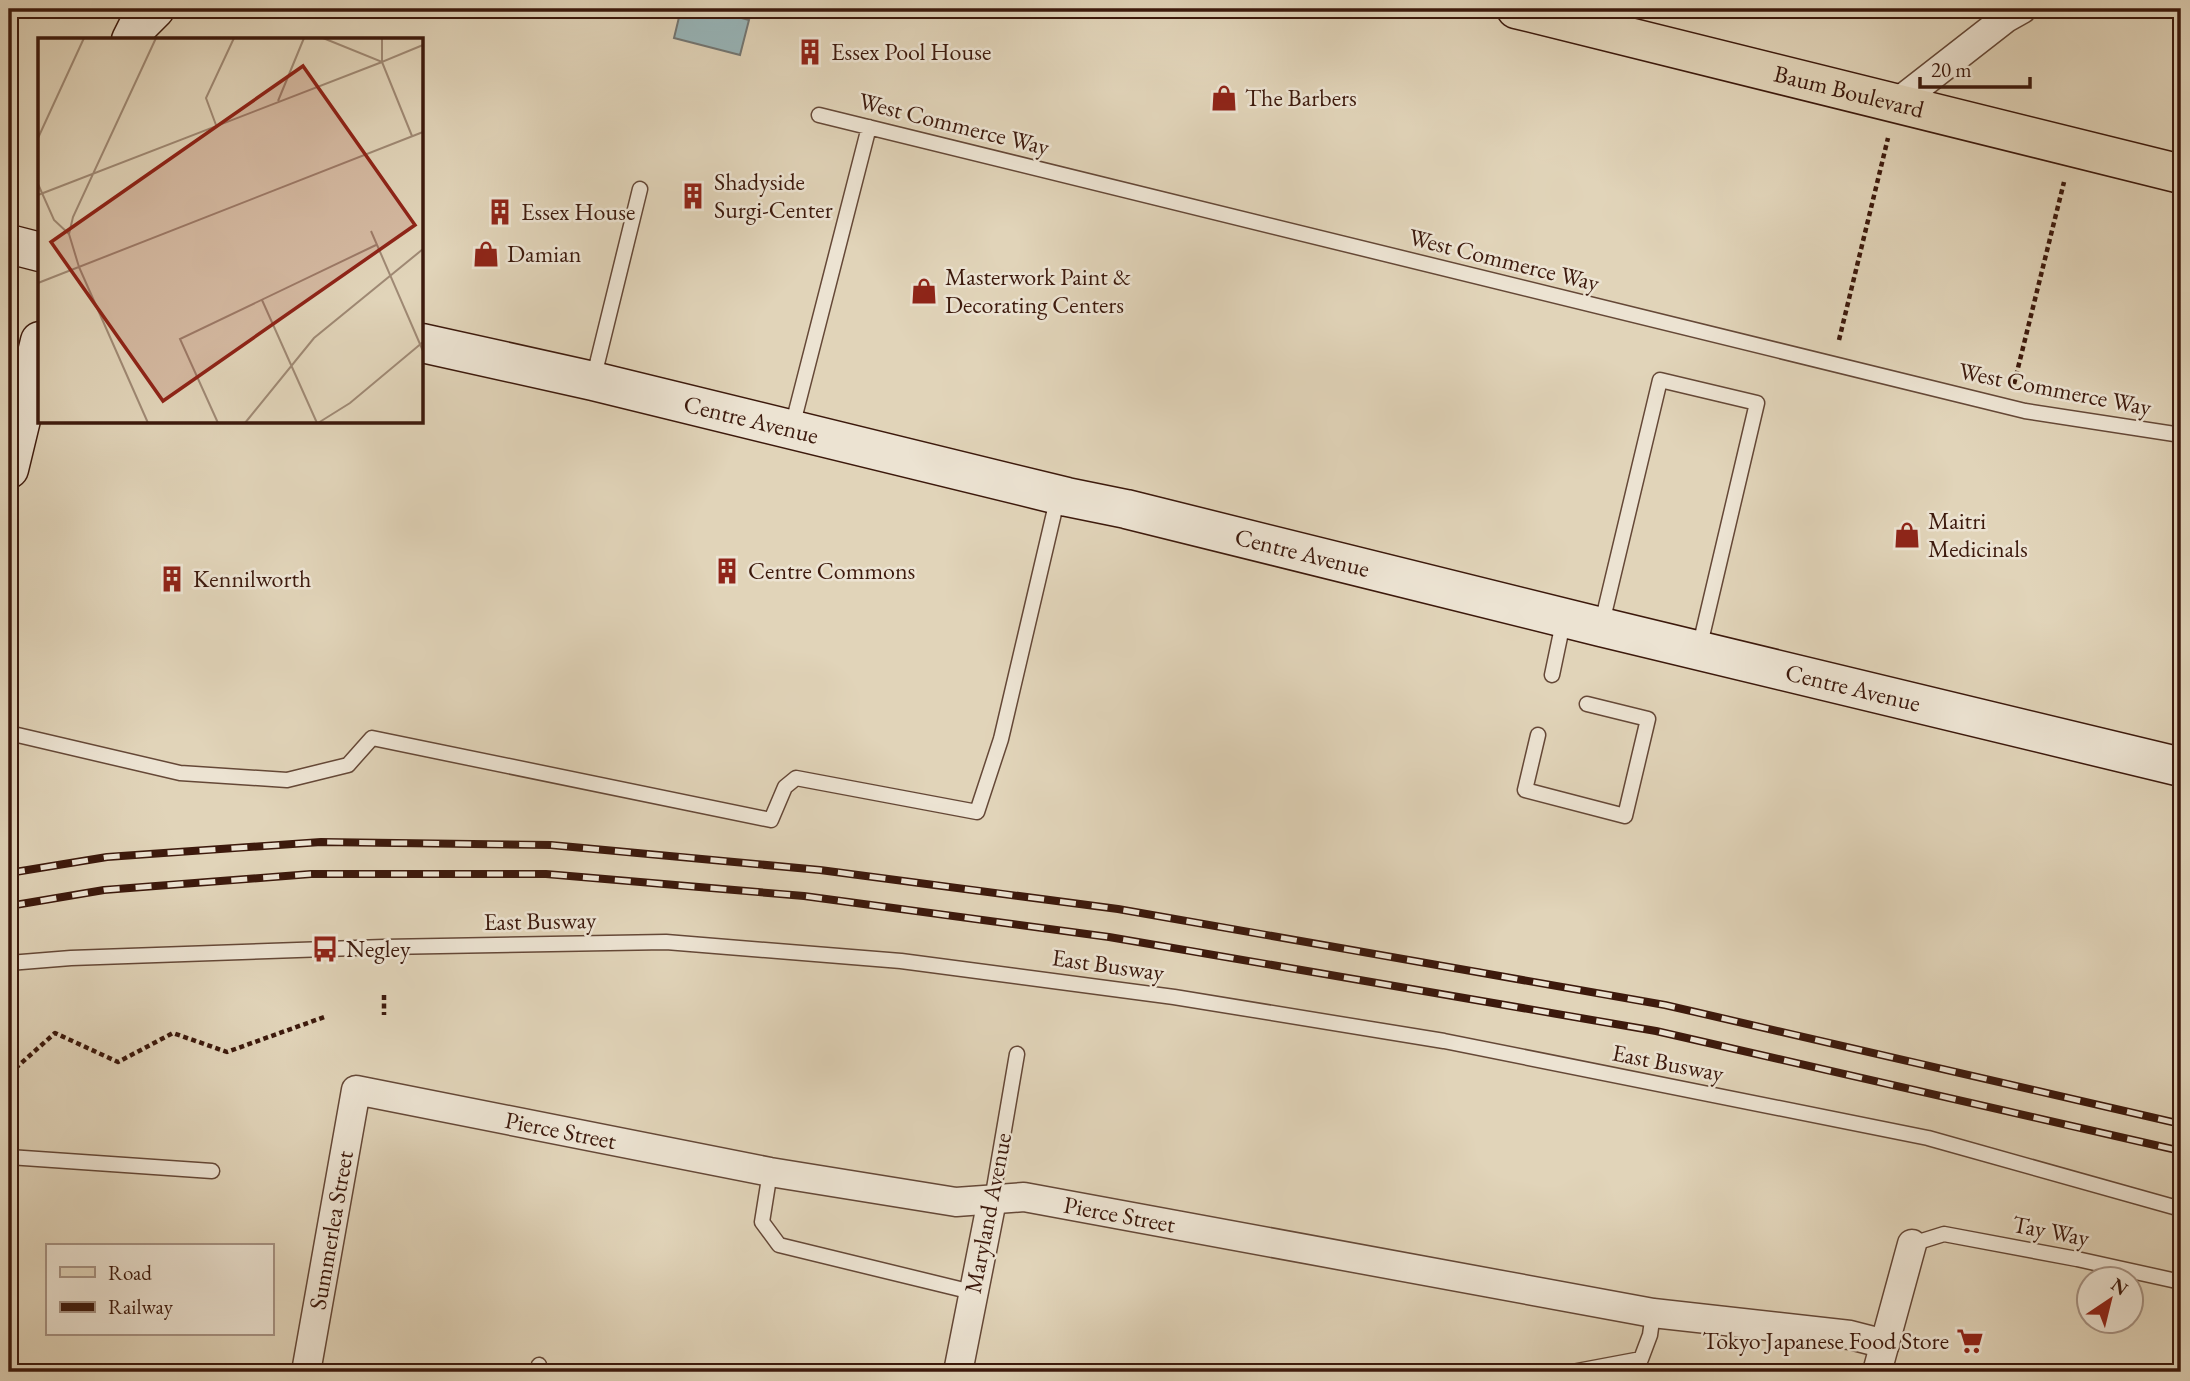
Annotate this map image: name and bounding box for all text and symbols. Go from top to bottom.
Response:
place label: Essex Pool House [831,36,991,67]
building icon: Essex Pool House [795,37,825,67]
inset map [38,38,424,424]
scale bar [1920,46,2031,90]
text: 20 m [1931,56,1972,83]
street label: Baum Boulevard [1771,58,1928,125]
place label: The Barbers [1245,82,1357,113]
shop icon: The Barbers [1209,83,1239,113]
street label: West Commerce Way [855,85,1053,162]
place label: Shadyside Surgi-Center [714,166,833,225]
building icon: Shadyside Surgi-Center [678,181,708,211]
place label: Essex House [521,196,635,227]
building icon: Essex House [485,197,515,227]
street label: West Commerce Way [1405,221,1603,298]
place label: Damian [507,238,582,269]
shop icon: Damian [471,239,501,269]
place label: Masterwork Paint & Decorating Centers [945,261,1131,320]
shop icon: Masterwork Paint & Decorating Centers [909,276,939,306]
street label: West Commerce Way [1956,355,2155,422]
street label: Centre Avenue [681,388,822,451]
place label: Maitri Medicinals [1928,505,2028,564]
shop icon: Maitri Medicinals [1892,520,1922,550]
street label: Centre Avenue [1232,521,1373,584]
place label: Centre Commons [748,555,915,586]
building icon: Centre Commons [712,556,742,586]
place label: Kennilworth [193,563,311,594]
building icon: Kennilworth [157,564,187,594]
street label: Centre Avenue [1782,656,1924,719]
street label: East Busway [483,904,597,937]
place label: Negley [346,933,411,964]
bus stop icon: Negley [310,934,340,964]
street label: East Busway [1050,941,1167,988]
street label: East Busway [1610,1037,1727,1089]
street label: Pierce Street [502,1104,620,1156]
street label: Maryland Avenue [957,1130,1018,1296]
street label: Summerlea Street [301,1148,360,1312]
street label: Pierce Street [1061,1189,1178,1240]
street label: Tay Way [2010,1208,2093,1253]
legend [46,1244,273,1336]
text: Road [108,1259,152,1286]
north arrow [2074,1266,2144,1336]
text: N [2106,1272,2133,1301]
text: Railway [108,1293,174,1320]
place label: Tokyo Japanese Food Store [1703,1325,1949,1356]
supermarket icon: Tokyo Japanese Food Store [1955,1326,1985,1356]

